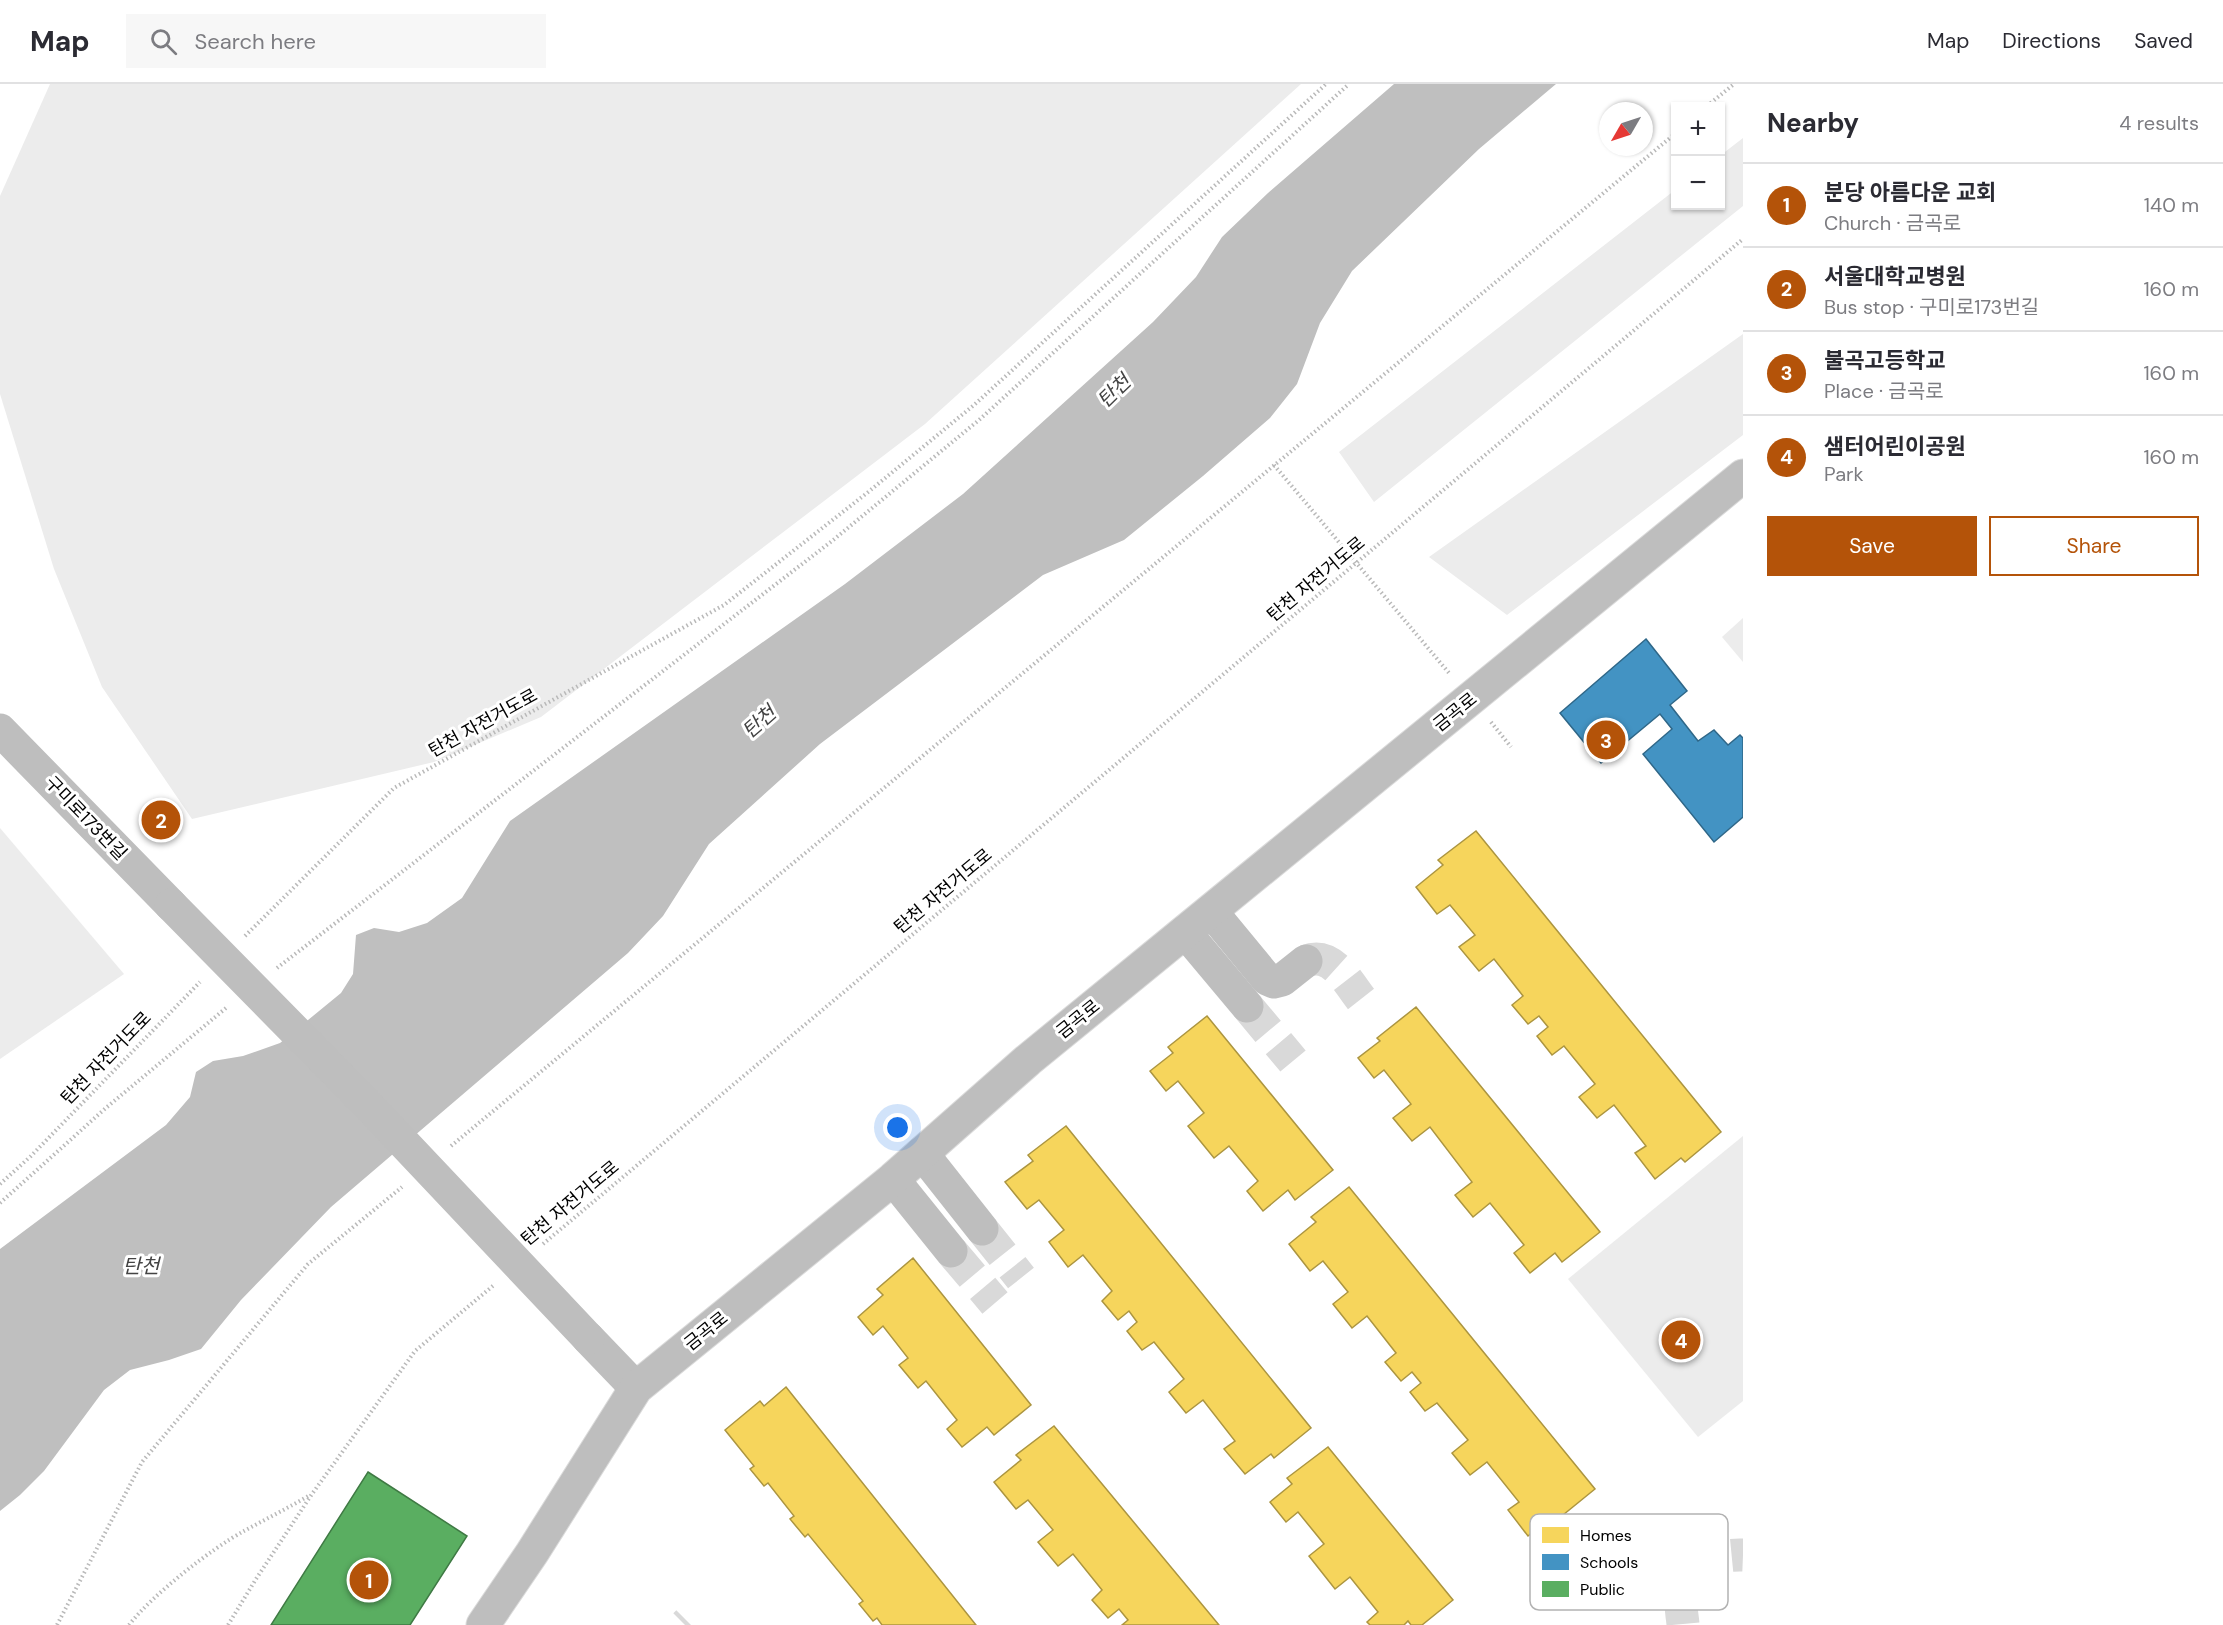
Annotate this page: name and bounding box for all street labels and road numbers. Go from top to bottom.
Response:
street label: 탄천 자전거도로 [1262,531,1370,627]
street label: 탄천 자전거도로 [424,683,542,763]
street label: 금곡로 [1428,687,1482,737]
street label: 구미로173번길 [40,771,132,865]
street label: 탄천 자전거도로 [889,843,997,939]
street label: 금곡로 [1051,994,1105,1044]
street label: 탄천 자전거도로 [55,1006,157,1110]
street label: 탄천 자전거도로 [516,1155,624,1251]
street label: 금곡로 [679,1306,733,1356]

